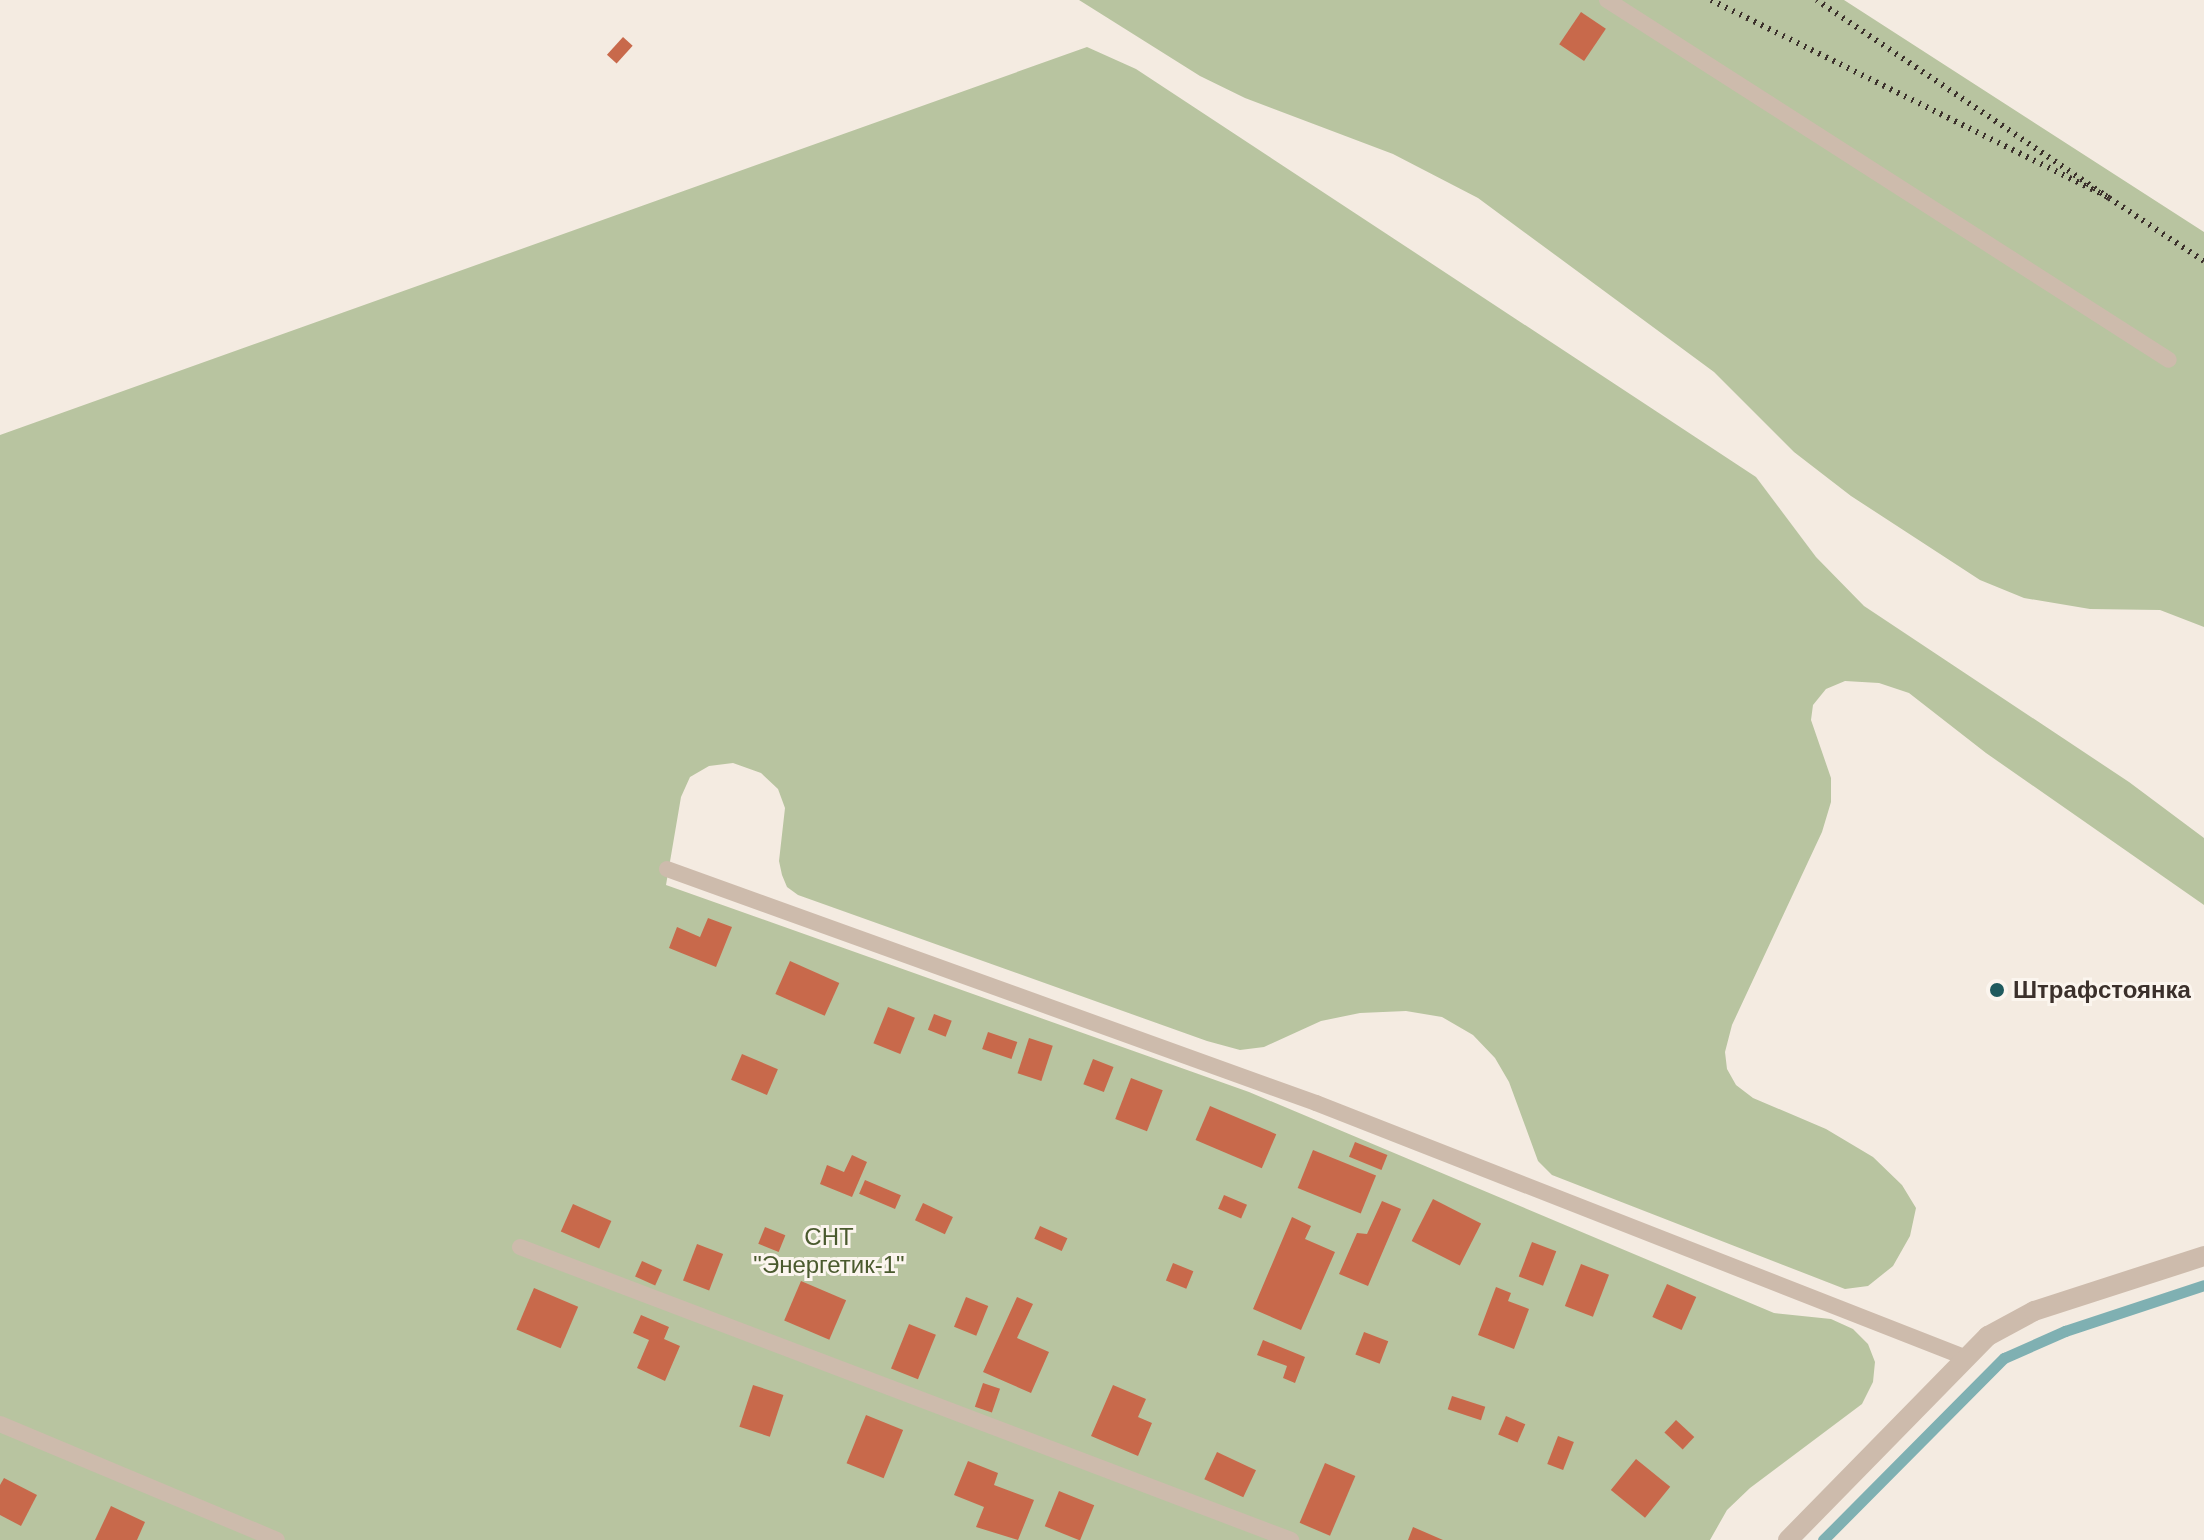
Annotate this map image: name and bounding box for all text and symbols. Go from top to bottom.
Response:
place label: Штрафстоянка [2013,976,2191,1004]
marker: Штрафстоянка [1988,981,2006,999]
park label: СНТ "Энергетик-1" [753,1223,905,1279]

